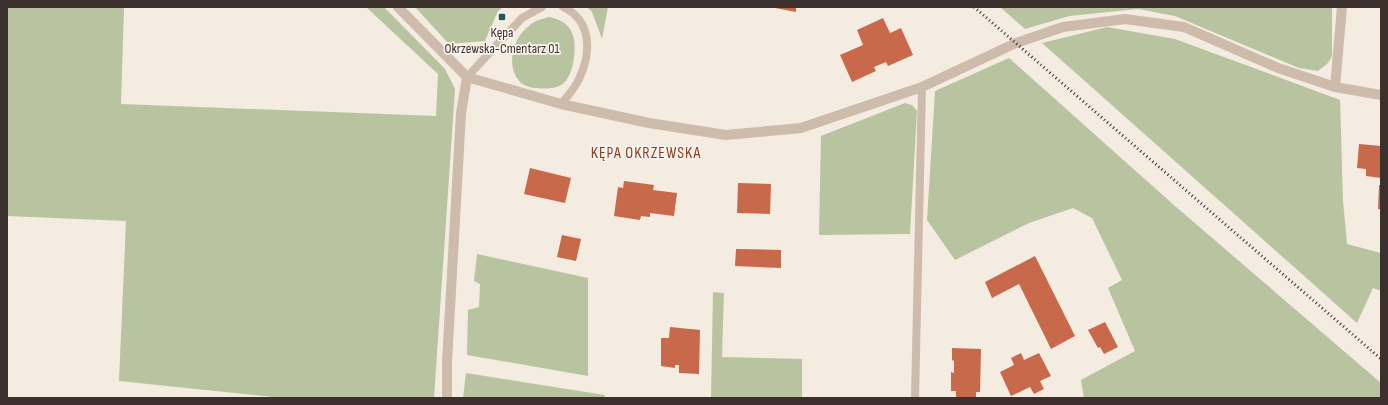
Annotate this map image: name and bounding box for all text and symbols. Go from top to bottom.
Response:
marker: Kępa Okrzewska-Cmentarz 01 [497,12,507,22]
place label: Kępa Okrzewska-Cmentarz 01 [445,24,560,57]
district label: KĘPA OKRZEWSKA [591,144,701,163]

